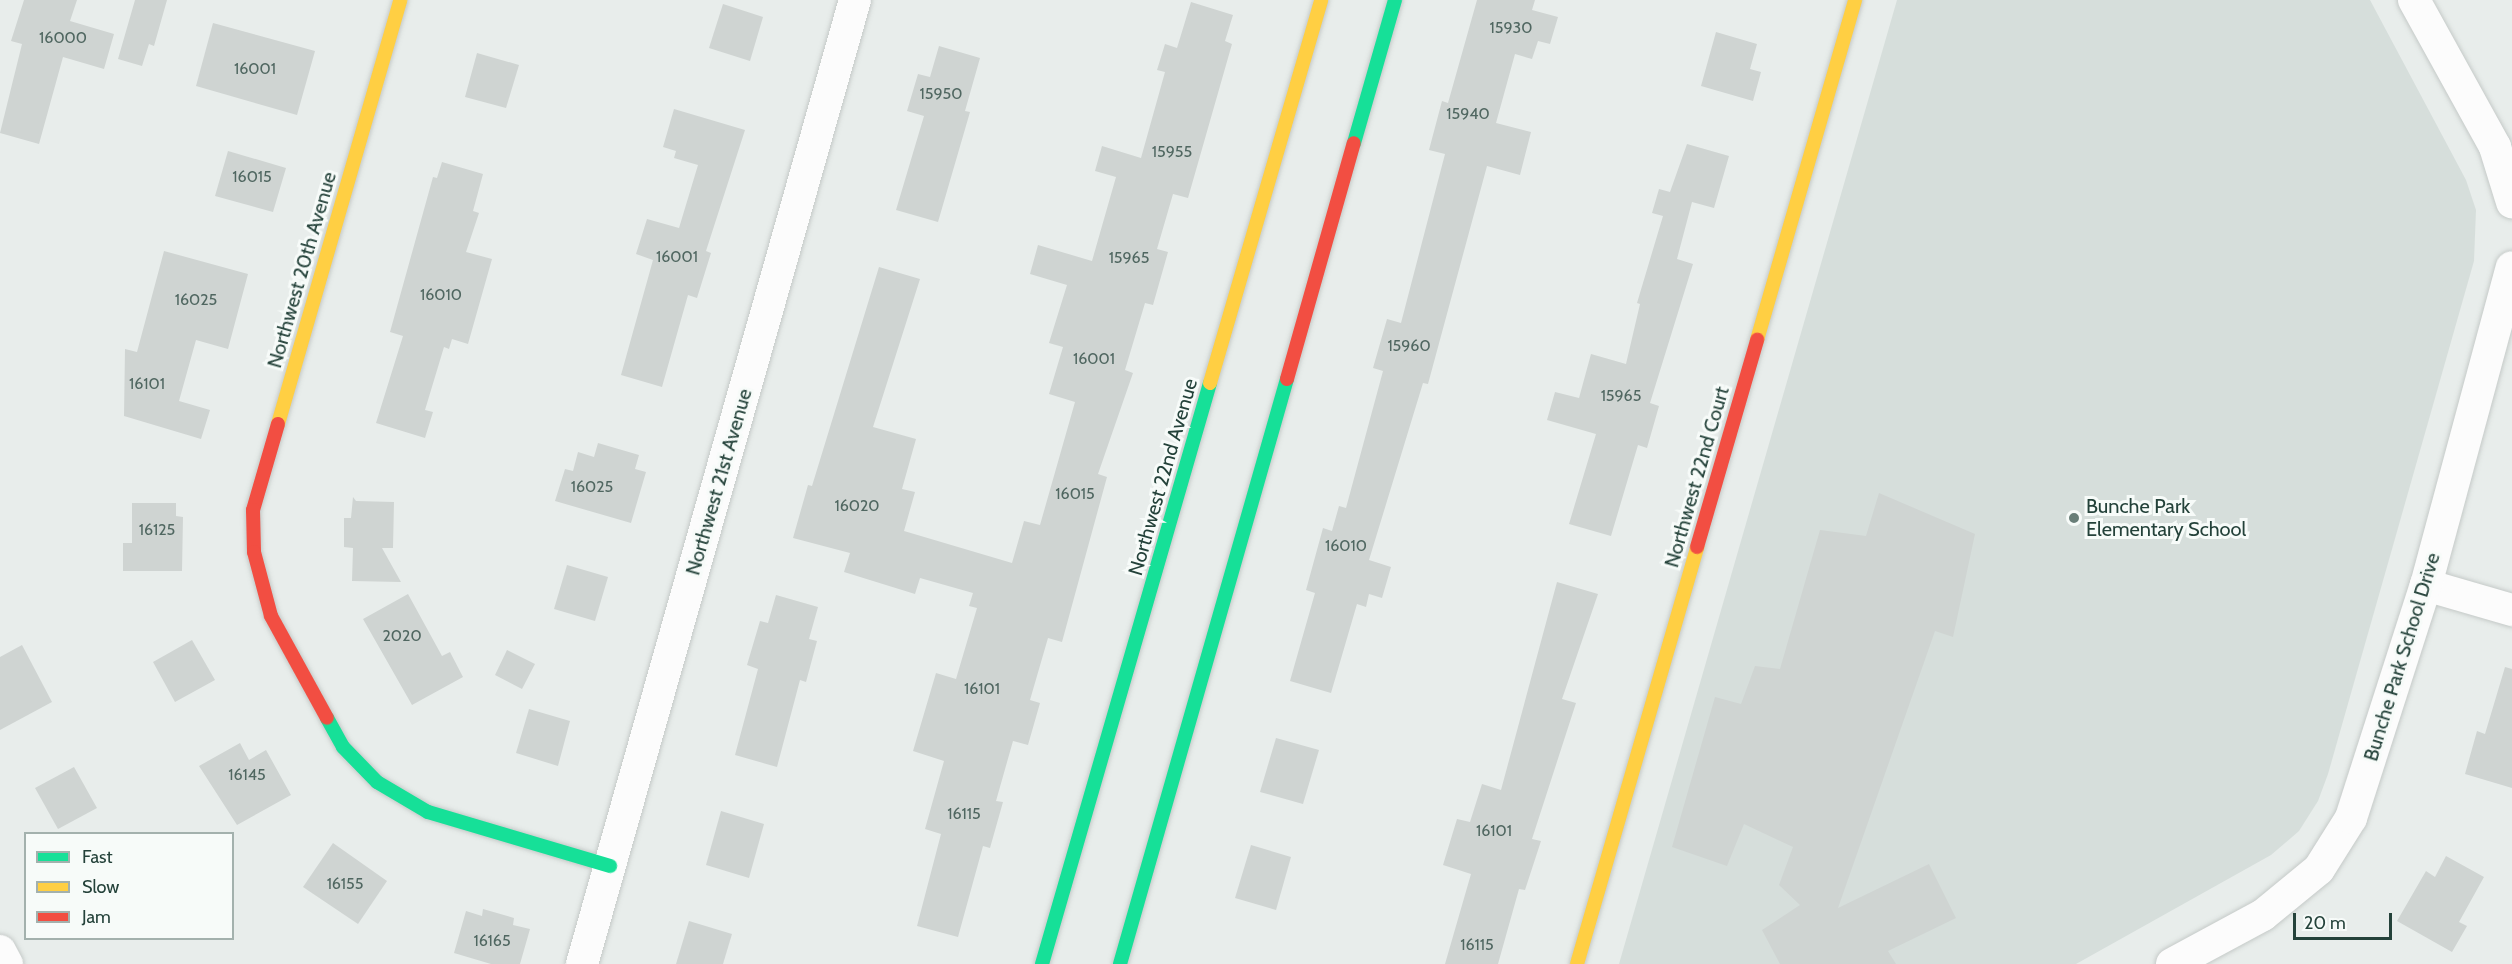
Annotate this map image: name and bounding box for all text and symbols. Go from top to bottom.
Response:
house number: 15930 [1490,18,1532,38]
house number: 16000 [39,28,87,48]
house number: 16001 [234,59,276,79]
house number: 15950 [920,84,962,104]
house number: 15940 [1446,104,1490,124]
house number: 15955 [1152,142,1192,162]
house number: 16015 [232,167,272,187]
street label: Northwest 20th Avenue [263,169,341,371]
house number: 16001 [656,247,698,267]
house number: 15965 [1109,248,1149,268]
house number: 16010 [420,285,462,305]
house number: 16025 [175,290,217,310]
house number: 15960 [1387,336,1431,356]
house number: 16001 [1073,349,1115,369]
house number: 16101 [129,374,165,394]
street label: Northwest 22nd Avenue [1123,376,1203,578]
street label: Northwest 22nd Court [1660,384,1734,570]
street label: Northwest 21st Avenue [681,386,757,578]
house number: 15965 [1601,386,1641,406]
house number: 16025 [571,477,613,497]
house number: 16015 [1055,484,1095,504]
place label: Bunche Park Elementary School [2086,494,2246,541]
house number: 16020 [834,496,880,516]
marker: Bunche Park Elementary School [2067,511,2081,525]
house number: 16125 [139,520,175,540]
house number: 16010 [1325,536,1367,556]
street label: Bunche Park School Drive [2359,550,2445,764]
house number: 2020 [382,626,422,646]
house number: 16101 [964,679,1000,699]
house number: 16145 [228,765,266,785]
house number: 16115 [947,804,981,824]
house number: 16101 [1476,821,1512,841]
legend [24,832,234,940]
text: Fast [82,846,113,868]
house number: 16155 [327,874,363,894]
text: Slow [82,876,119,898]
scale bar [2296,901,2395,939]
text: Jam [82,906,111,928]
text: 20 m [2304,912,2346,934]
house number: 16165 [473,931,511,951]
house number: 16115 [1460,935,1494,955]

